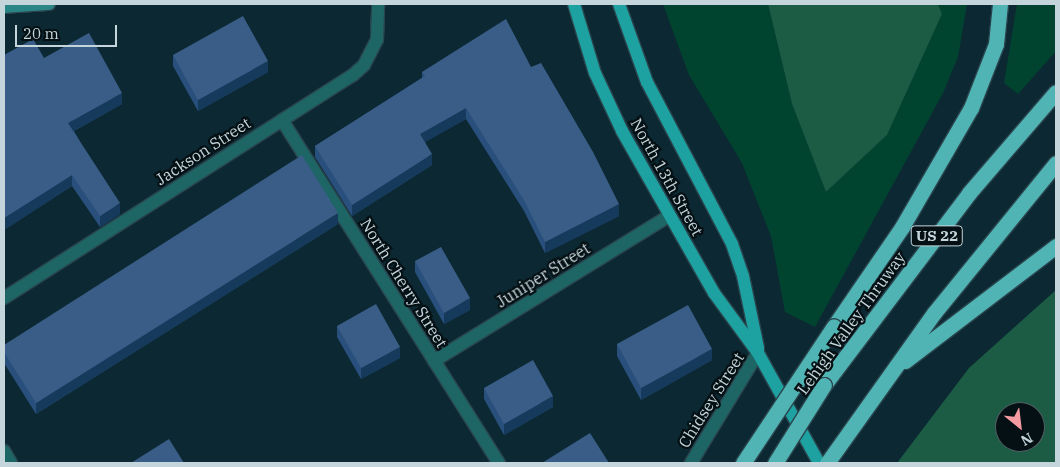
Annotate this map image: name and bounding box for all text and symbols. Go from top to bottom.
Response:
scale bar [18,15,120,47]
text: 20 m [23,24,59,43]
street label: Jackson Street [152,113,254,189]
street label: North 13th Street [627,115,707,239]
street label: North Cherry Street [356,215,452,351]
road number: US 22 [911,224,963,248]
street label: Juniper Street [493,239,593,311]
street label: Lehigh Valley Thruway [793,248,909,398]
street label: Chidsey Street [674,349,748,451]
north arrow [995,402,1045,452]
text: N [1018,429,1036,450]

